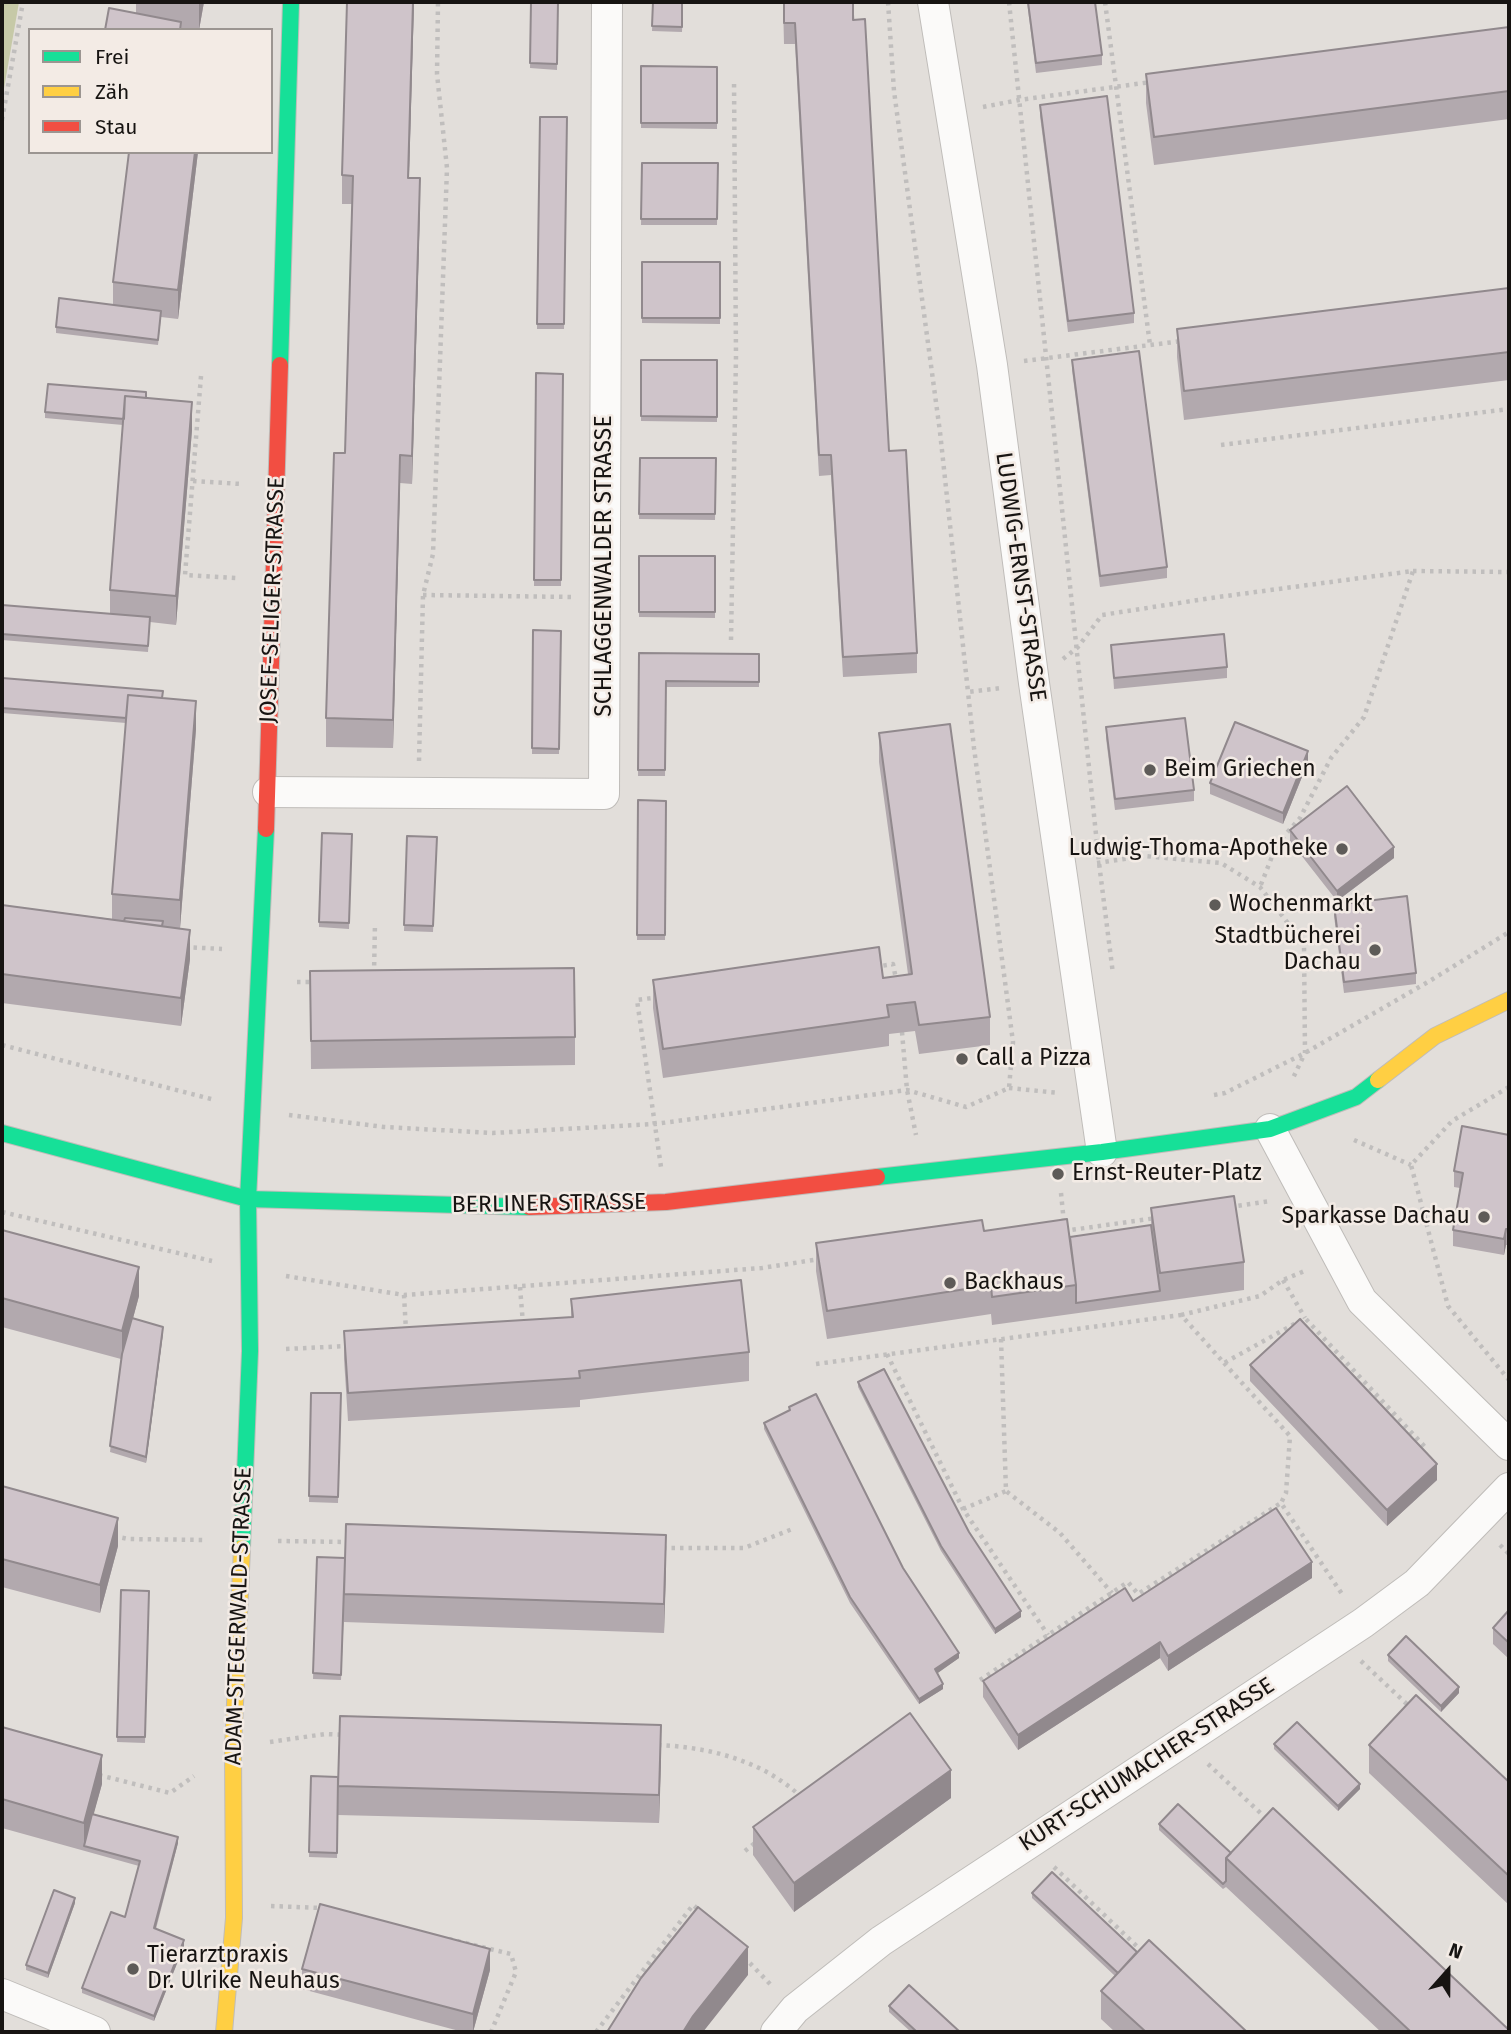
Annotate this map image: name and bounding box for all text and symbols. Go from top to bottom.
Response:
legend [28,28,273,154]
text: Frei [95,44,129,70]
text: Zäh [95,79,129,105]
text: Stau [95,114,138,140]
street label: SCHLAGGENWALDER STRASSE [591,415,619,717]
street label: LUDWIG-ERNST-STRASSE [989,450,1051,704]
street label: JOSEF-SELIGER-STRASSE [255,476,291,724]
place label: Beim Griechen [1164,756,1316,784]
marker: Beim Griechen [1142,762,1158,778]
place label: Ludwig-Thoma-Apotheke [1068,835,1328,863]
marker: Ludwig-Thoma-Apotheke [1334,841,1350,857]
place label: Wochenmarkt [1229,891,1373,919]
marker: Wochenmarkt [1207,897,1223,913]
place label: Stadtbücherei Dachau [1214,923,1361,977]
marker: Stadtbücherei Dachau [1367,942,1383,958]
place label: Call a Pizza [976,1045,1091,1073]
marker: Call a Pizza [954,1051,970,1067]
place label: Ernst-Reuter-Platz [1072,1160,1262,1188]
marker: Ernst-Reuter-Platz [1050,1166,1066,1182]
street label: BERLINER STRASSE [451,1189,647,1219]
place label: Sparkasse Dachau [1282,1203,1470,1231]
marker: Sparkasse Dachau [1476,1209,1492,1225]
place label: Backhaus [964,1269,1063,1297]
marker: Backhaus [942,1275,958,1291]
street label: ADAM-STEGERWALD-STRASSE [220,1466,258,1766]
street label: KURT-SCHUMACHER-STRASSE [1014,1672,1280,1858]
north arrow [1413,1936,1483,2006]
text: N [1446,1938,1466,1964]
place label: Tierarztpraxis Dr. Ulrike Neuhaus [147,1942,340,1996]
marker: Tierarztpraxis Dr. Ulrike Neuhaus [125,1961,141,1977]

